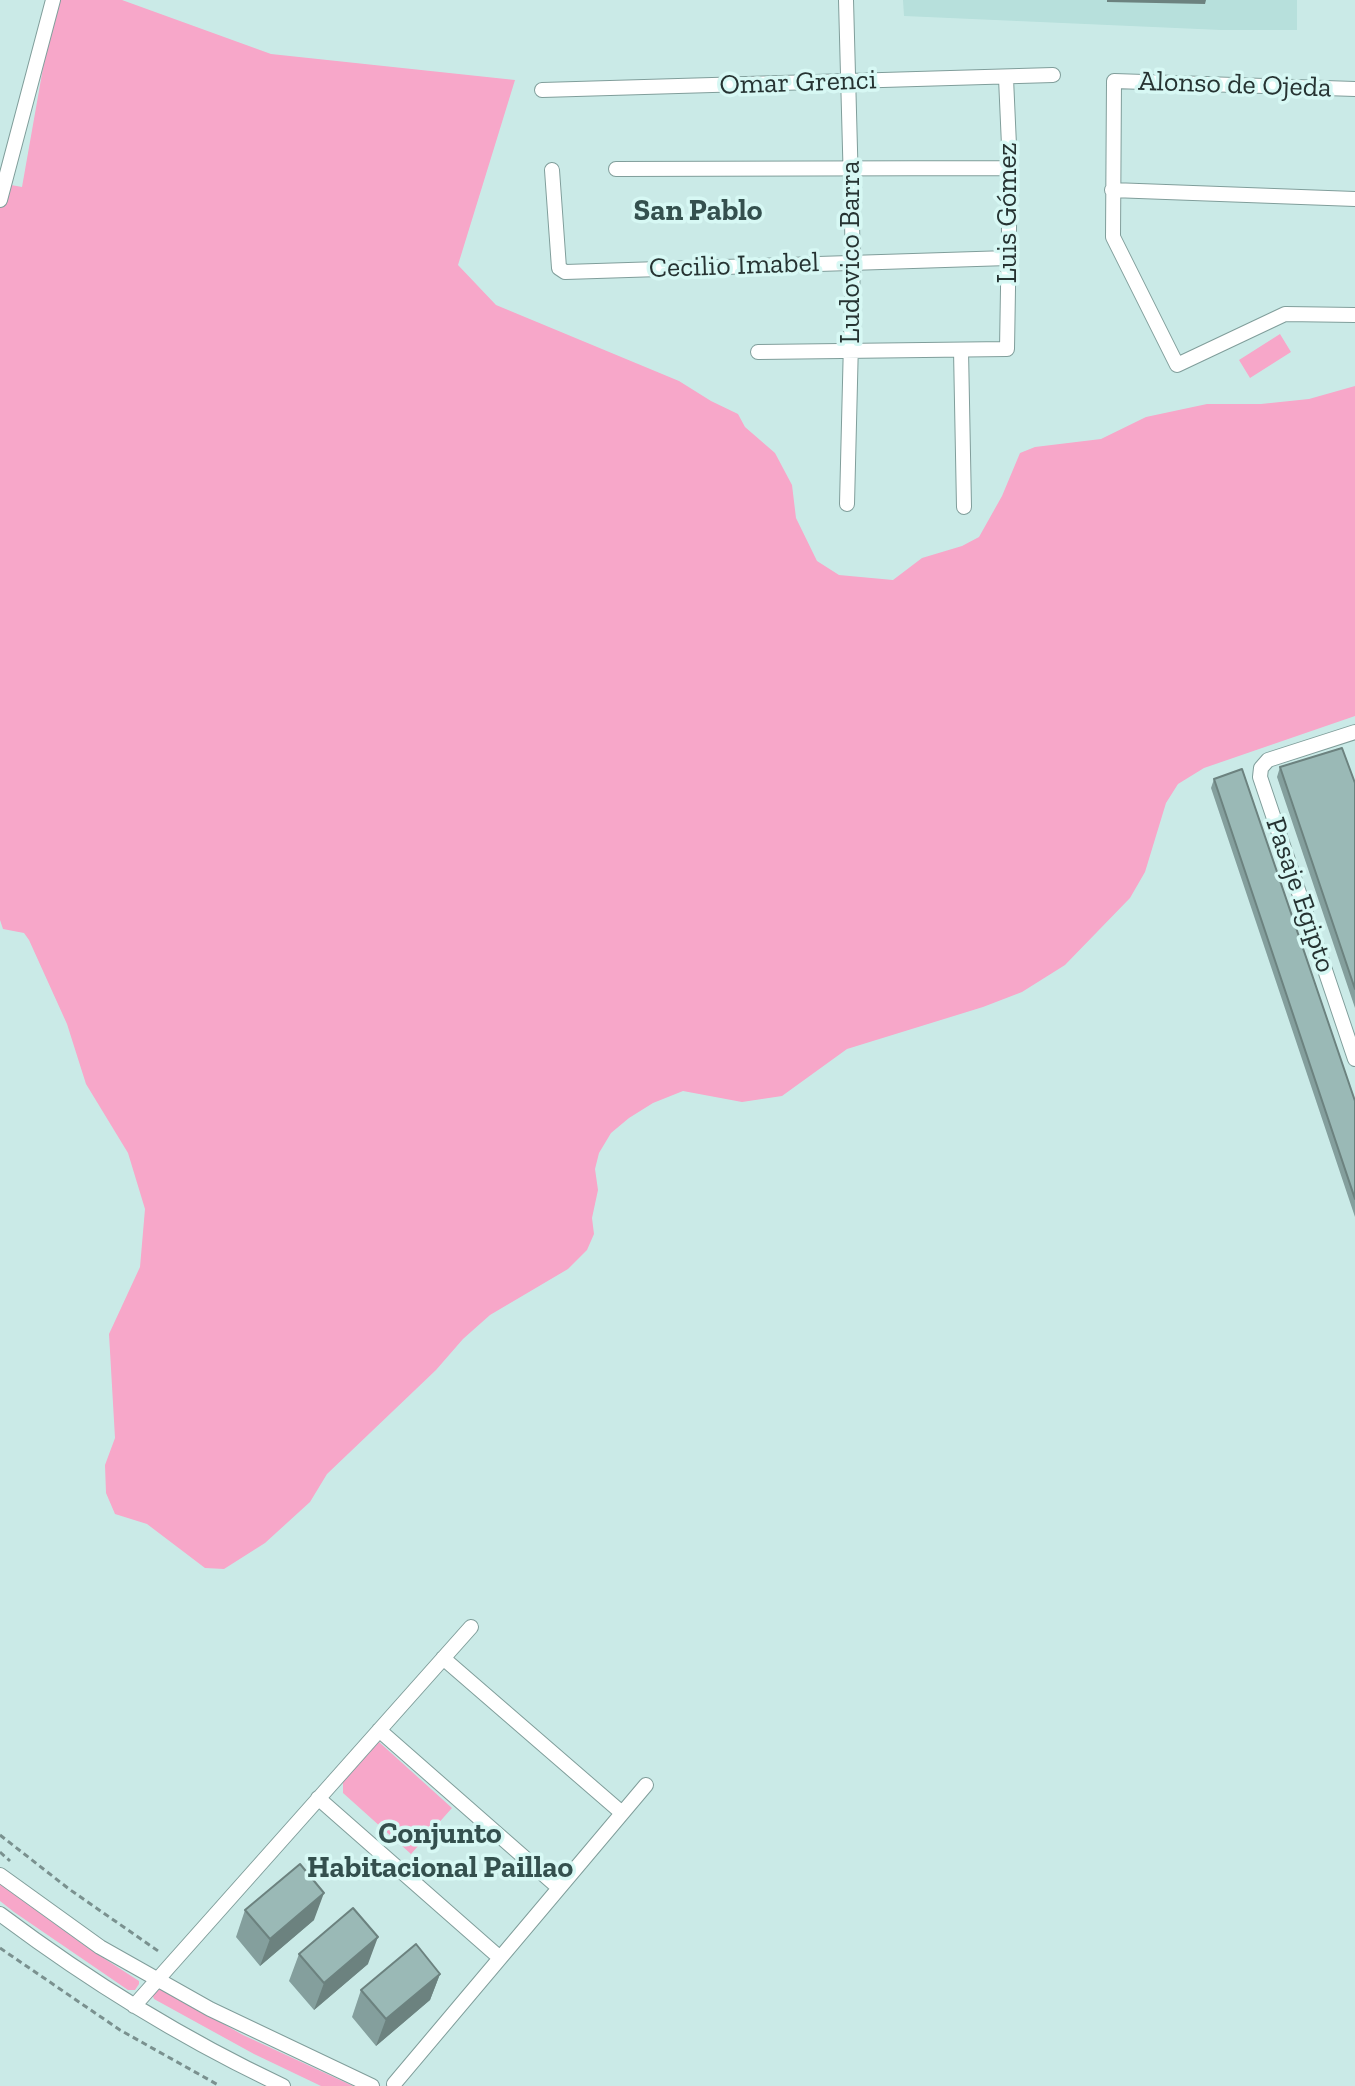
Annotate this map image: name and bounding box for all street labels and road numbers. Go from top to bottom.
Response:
street label: Omar Grenci [719,63,877,103]
street label: Alonso de Ojeda [1138,65,1332,105]
street label: Luis Gómez [991,142,1025,284]
street label: Ludovico Barra [834,160,868,344]
street label: Cecilio Imabel [648,246,820,286]
street label: Pasaje Egipto [1258,813,1342,977]

